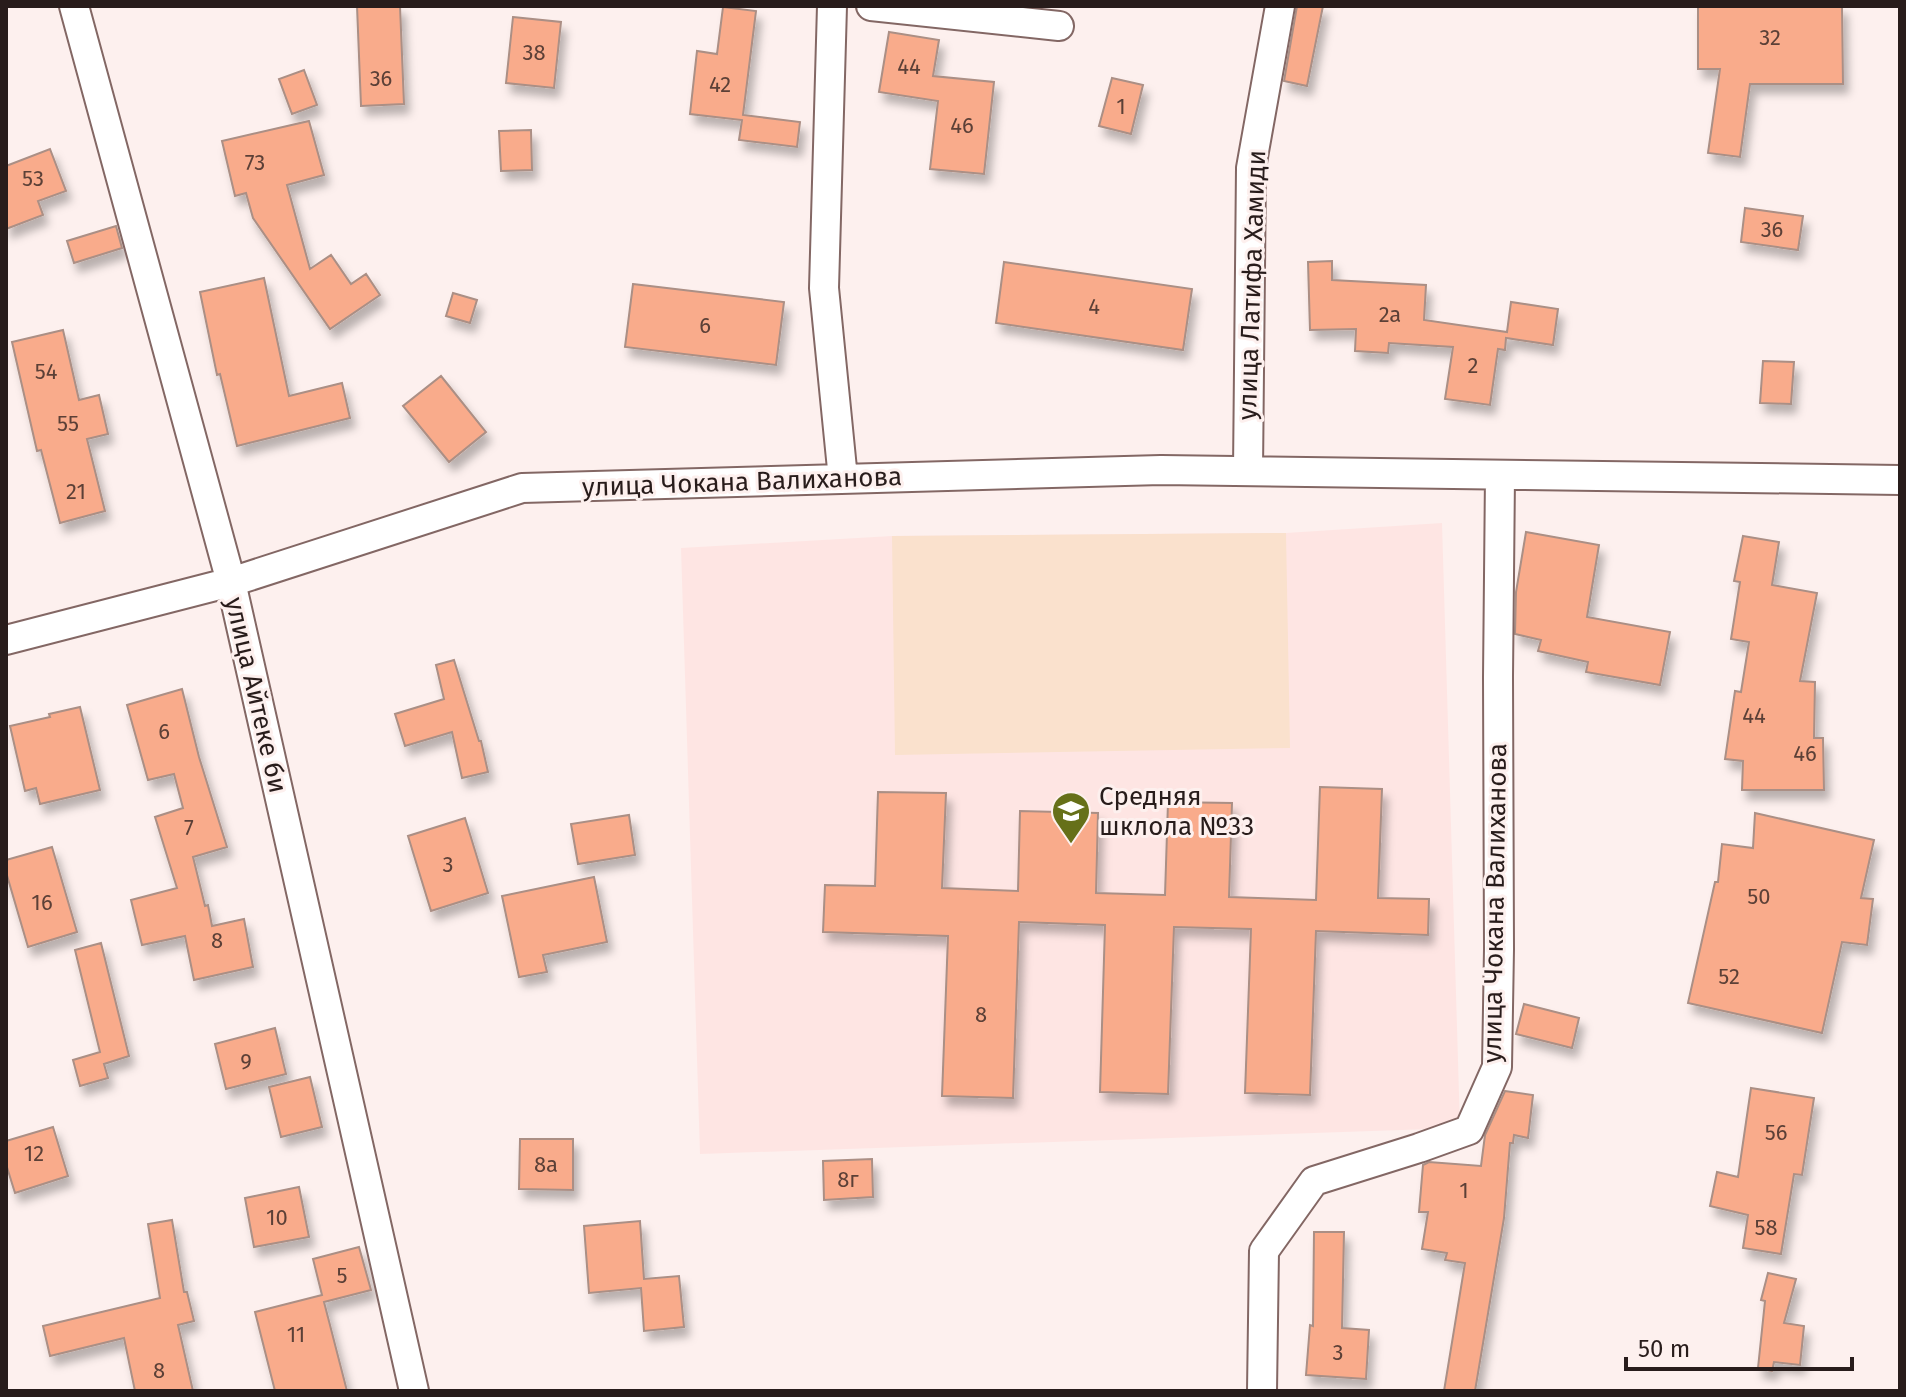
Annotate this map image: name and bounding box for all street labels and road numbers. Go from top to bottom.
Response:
street label: улица Латифа Хамиди [1232,149,1272,421]
street label: улица Чокана Валиханова [581,461,903,503]
street label: улица Айтеке би [218,594,294,796]
street label: улица Чокана Валиханова [1477,743,1513,1063]

